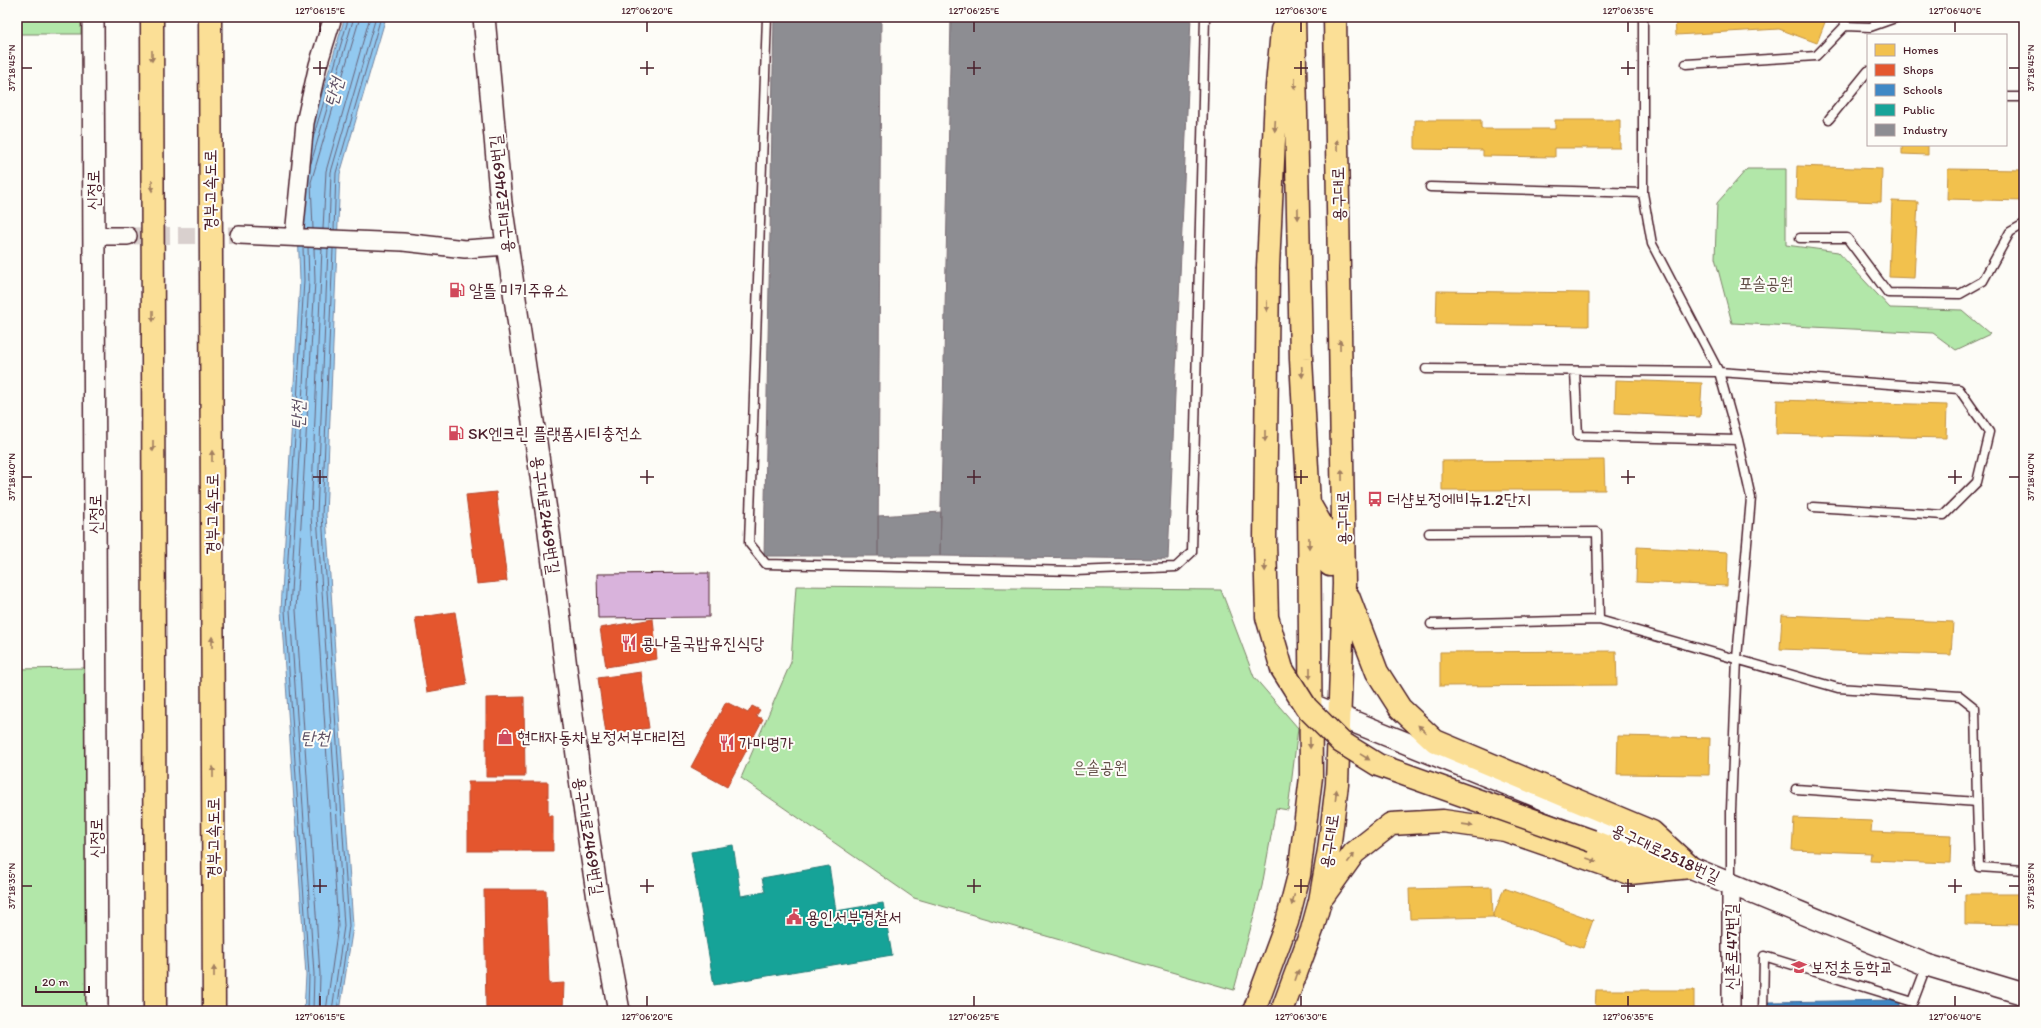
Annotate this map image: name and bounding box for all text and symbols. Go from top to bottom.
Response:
text: 127°06'15"E [295,4,346,17]
text: 127°06'20"E [621,4,673,17]
text: 127°06'25"E [949,4,1000,17]
text: 127°06'30"E [1275,4,1327,17]
text: 127°06'35"E [1603,4,1654,17]
text: 127°06'40"E [1929,4,1982,17]
legend [1867,34,2007,146]
text: Homes [1903,43,1939,57]
text: 37°18'45"N [5,44,18,92]
text: 37°18'45"N [2024,44,2037,92]
one-way arrow [149,50,155,63]
text: Shops [1903,63,1934,77]
water label: 탄천 [320,74,349,109]
one-way arrow [1292,78,1298,91]
text: Schools [1903,83,1942,97]
text: Public [1903,103,1935,117]
one-way arrow [1272,120,1278,133]
text: Industry [1903,123,1948,137]
street label: 용구대로2469번길 [485,133,517,254]
one-way arrow [1334,138,1340,151]
street label: 경부고속도로 [200,149,220,231]
street label: 용구대로 [1328,166,1348,222]
street label: 신정로 [83,169,103,211]
one-way arrow [149,180,156,192]
one-way arrow [1295,208,1301,221]
park label: 포솔공원 [1739,273,1793,293]
place label: 알뜰 미키주유소 [469,280,569,300]
fuel station icon: 알뜰 미키주유소 [448,281,466,299]
one-way arrow [1264,300,1270,313]
one-way arrow [150,310,156,323]
one-way arrow [1337,338,1343,351]
one-way arrow [1299,366,1305,379]
water label: 탄천 [287,399,309,430]
place label: SK엔크린 플랫폼시티충전소 [468,423,643,443]
fuel station icon: SK엔크린 플랫폼시티충전소 [447,424,465,442]
one-way arrow [1262,430,1268,443]
one-way arrow [150,440,156,453]
one-way arrow [208,450,215,462]
text: 37°18'40"N [5,453,18,501]
text: 37°18'40"N [2024,453,2037,501]
street label: 용구대로2469번길 [528,455,564,576]
one-way arrow [1339,468,1345,481]
street label: 경부고속도로 [202,473,222,555]
place label: 더샵보정에비뉴1.2단지 [1387,489,1531,509]
street label: 용구대로 [1333,490,1353,546]
bus stop icon: 더샵보정에비뉴1.2단지 [1366,490,1384,508]
street label: 신정로 [85,493,105,535]
one-way arrow [1306,537,1312,550]
one-way arrow [1262,560,1269,572]
place label: 콩나물국밥유진식당 [641,633,764,653]
restaurant icon: 콩나물국밥유진식당 [620,634,638,652]
one-way arrow [209,635,215,648]
one-way arrow [1307,667,1313,680]
one-way arrow [1417,725,1426,734]
water label: 탄천 [301,727,331,749]
place label: 현대자동차 보정서부대리점 [517,727,685,747]
shop icon: 현대자동차 보정서부대리점 [496,728,514,746]
place label: 가마명가 [739,733,794,753]
restaurant icon: 가마명가 [718,734,736,752]
one-way arrow [1307,737,1313,750]
one-way arrow [1360,753,1370,761]
park label: 은솔공원 [1073,757,1127,777]
one-way arrow [210,765,216,778]
street label: 용구대로2469번길 [570,776,608,897]
one-way arrow [1332,789,1339,801]
street label: 경부고속도로 [203,797,223,879]
street label: 용구대로 [1315,813,1343,869]
street label: 신정로 [86,817,106,859]
street label: 용구대로2518번길 [1609,819,1724,887]
one-way arrow [1462,822,1474,828]
one-way arrow [1347,853,1355,864]
one-way arrow [1587,857,1599,863]
text: 37°18'35"N [5,863,18,909]
text: 37°18'35"N [2024,863,2037,909]
one-way arrow [1290,894,1296,906]
street label: 신촌로47번길 [1721,903,1741,991]
place label: 용인서부경찰서 [806,907,902,927]
public building icon: 용인서부경찰서 [785,908,803,926]
place label: 보정초등학교 [1811,957,1893,977]
school or university icon: 보정초등학교 [1790,958,1808,976]
one-way arrow [211,965,217,978]
scale bar [36,968,89,994]
one-way arrow [1294,969,1300,981]
text: 20 m [42,975,69,989]
text: 127°06'15"E [295,1010,346,1023]
text: 127°06'20"E [621,1010,673,1023]
text: 127°06'25"E [949,1010,1000,1023]
text: 127°06'30"E [1275,1010,1327,1023]
text: 127°06'35"E [1603,1010,1654,1023]
text: 127°06'40"E [1929,1010,1982,1023]

